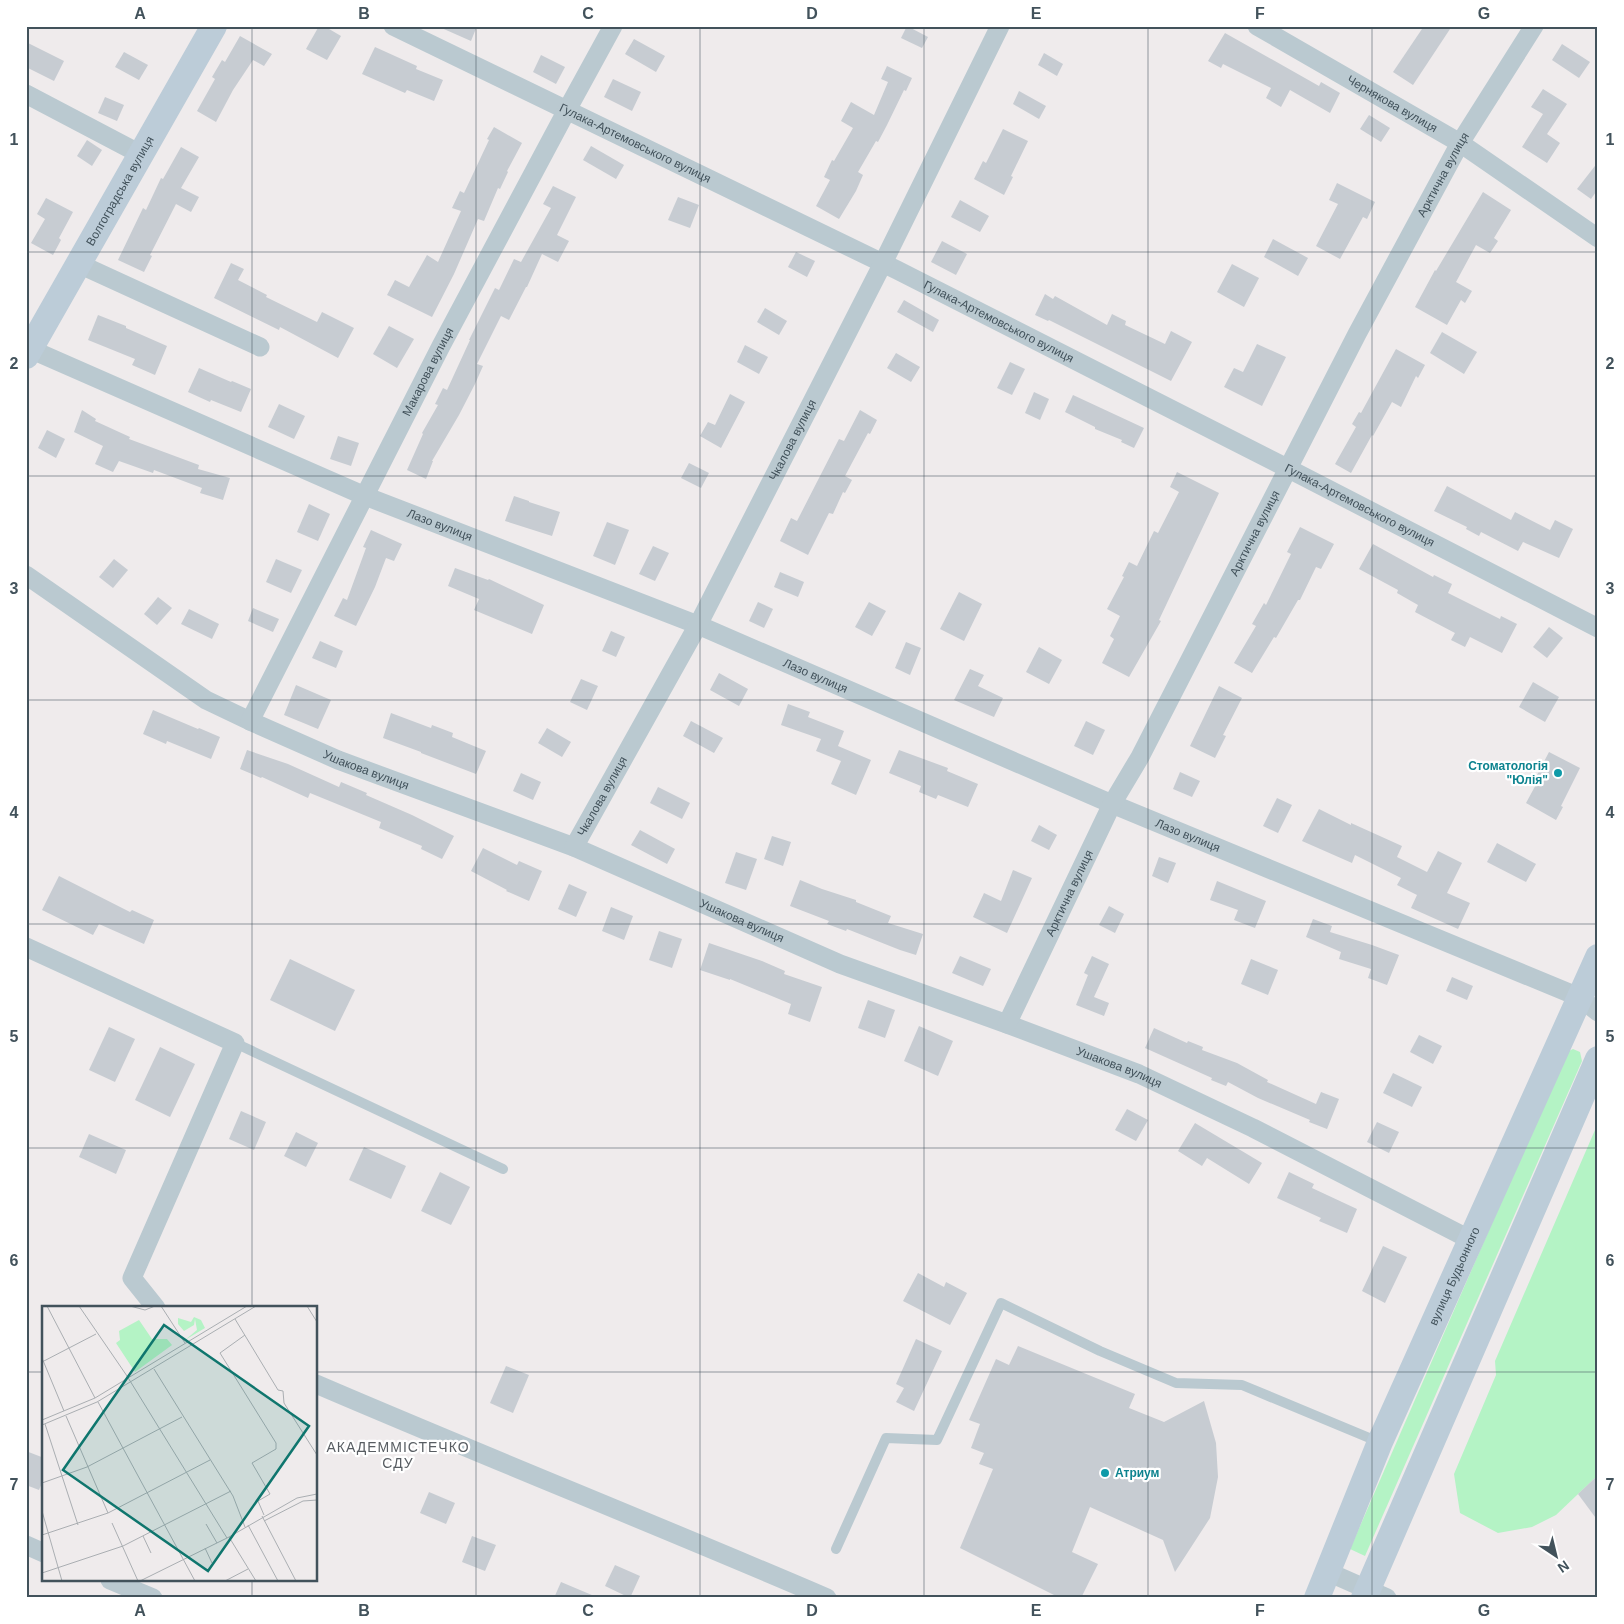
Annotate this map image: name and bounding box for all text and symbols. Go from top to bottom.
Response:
text: A [134,5,146,22]
text: B [358,5,370,22]
text: C [582,5,594,22]
text: D [806,5,818,22]
text: E [1031,5,1042,22]
text: F [1255,5,1265,22]
text: G [1478,5,1490,22]
street label: Чернякова вулиця [1345,72,1440,135]
street label: Гулака-Артемовського вулиця [557,101,713,186]
street label: Арктична вулиця [1414,130,1472,219]
text: 1 [10,131,19,148]
text: 1 [1606,131,1615,148]
street label: Волгоградська вулиця [83,134,157,248]
street label: Гулака-Артемовського вулиця [921,278,1076,366]
street label: Макарова вулиця [400,325,457,418]
text: 2 [10,355,19,372]
text: 2 [1606,355,1615,372]
street label: Чкалова вулиця [766,397,819,483]
street label: Гулака-Артемовського вулиця [1282,461,1437,550]
street label: Арктична вулиця [1227,488,1283,578]
street label: Лазо вулиця [405,506,474,544]
text: 3 [10,580,19,597]
text: 3 [1606,580,1615,597]
street label: Лазо вулиця [781,656,850,696]
street label: Ушакова вулиця [321,747,411,793]
street label: Чкалова вулиця [574,754,630,839]
place label: Стоматологія "Юлія" [1468,759,1548,787]
marker: Стоматологія "Юлія" [1552,767,1564,779]
text: 4 [10,804,19,821]
text: 4 [1606,804,1615,821]
street label: Лазо вулиця [1153,816,1222,855]
street label: Арктична вулиця [1043,848,1096,939]
street label: Ушакова вулиця [697,896,786,945]
text: 5 [10,1028,19,1045]
text: 5 [1606,1028,1615,1045]
street label: Ушакова вулиця [1075,1044,1164,1091]
street label: вулиця Будьонного [1426,1225,1483,1328]
text: 6 [10,1252,19,1269]
text: 6 [1606,1252,1615,1269]
inset map [42,1306,318,1582]
district label: АКАДЕММІСТЕЧКО СДУ [326,1439,470,1471]
place label: Атриум [1115,1466,1160,1480]
marker: Атриум [1099,1467,1111,1479]
text: 7 [10,1476,19,1493]
text: 7 [1606,1476,1615,1493]
north arrow [1532,1532,1582,1582]
text: N [1555,1557,1572,1576]
text: A [134,1602,146,1619]
text: B [358,1602,370,1619]
text: C [582,1602,594,1619]
text: D [806,1602,818,1619]
text: E [1031,1602,1042,1619]
text: F [1255,1602,1265,1619]
text: G [1478,1602,1490,1619]

